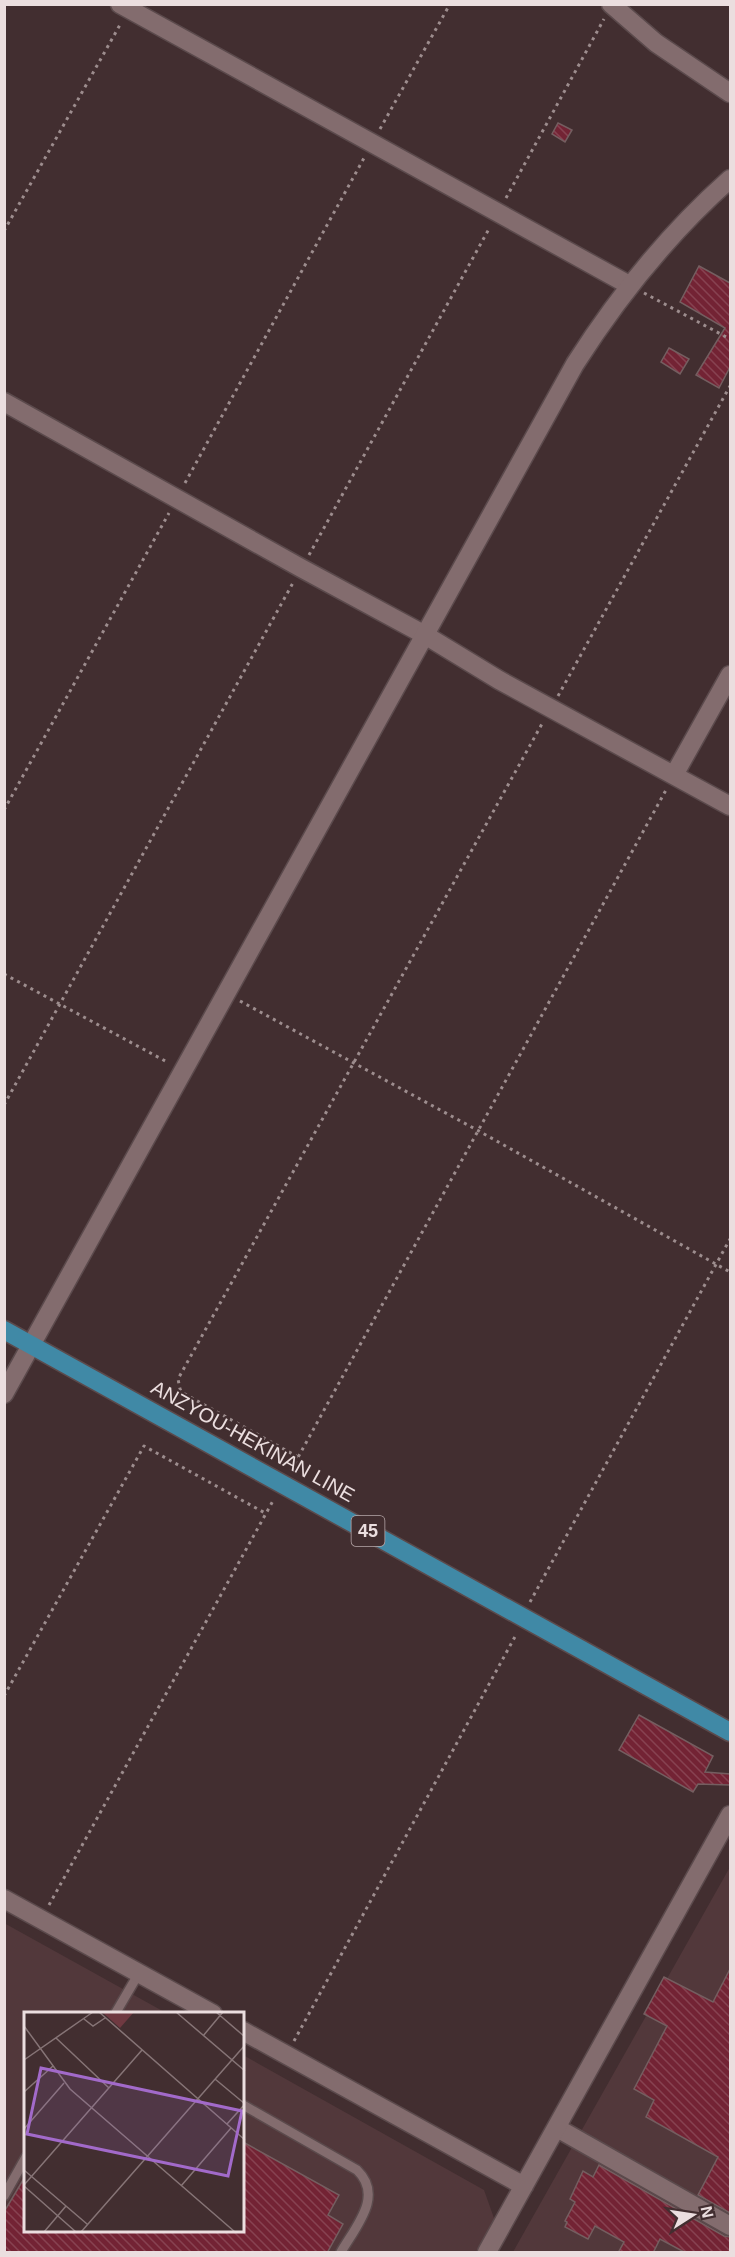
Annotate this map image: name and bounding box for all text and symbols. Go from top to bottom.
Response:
street label: ANZYOU-HEKINAN LINE [148,1376,358,1506]
road number: 45 [352,1516,385,1546]
inset map [24,2012,244,2233]
north arrow [663,2185,723,2245]
text: N [698,2205,717,2219]

